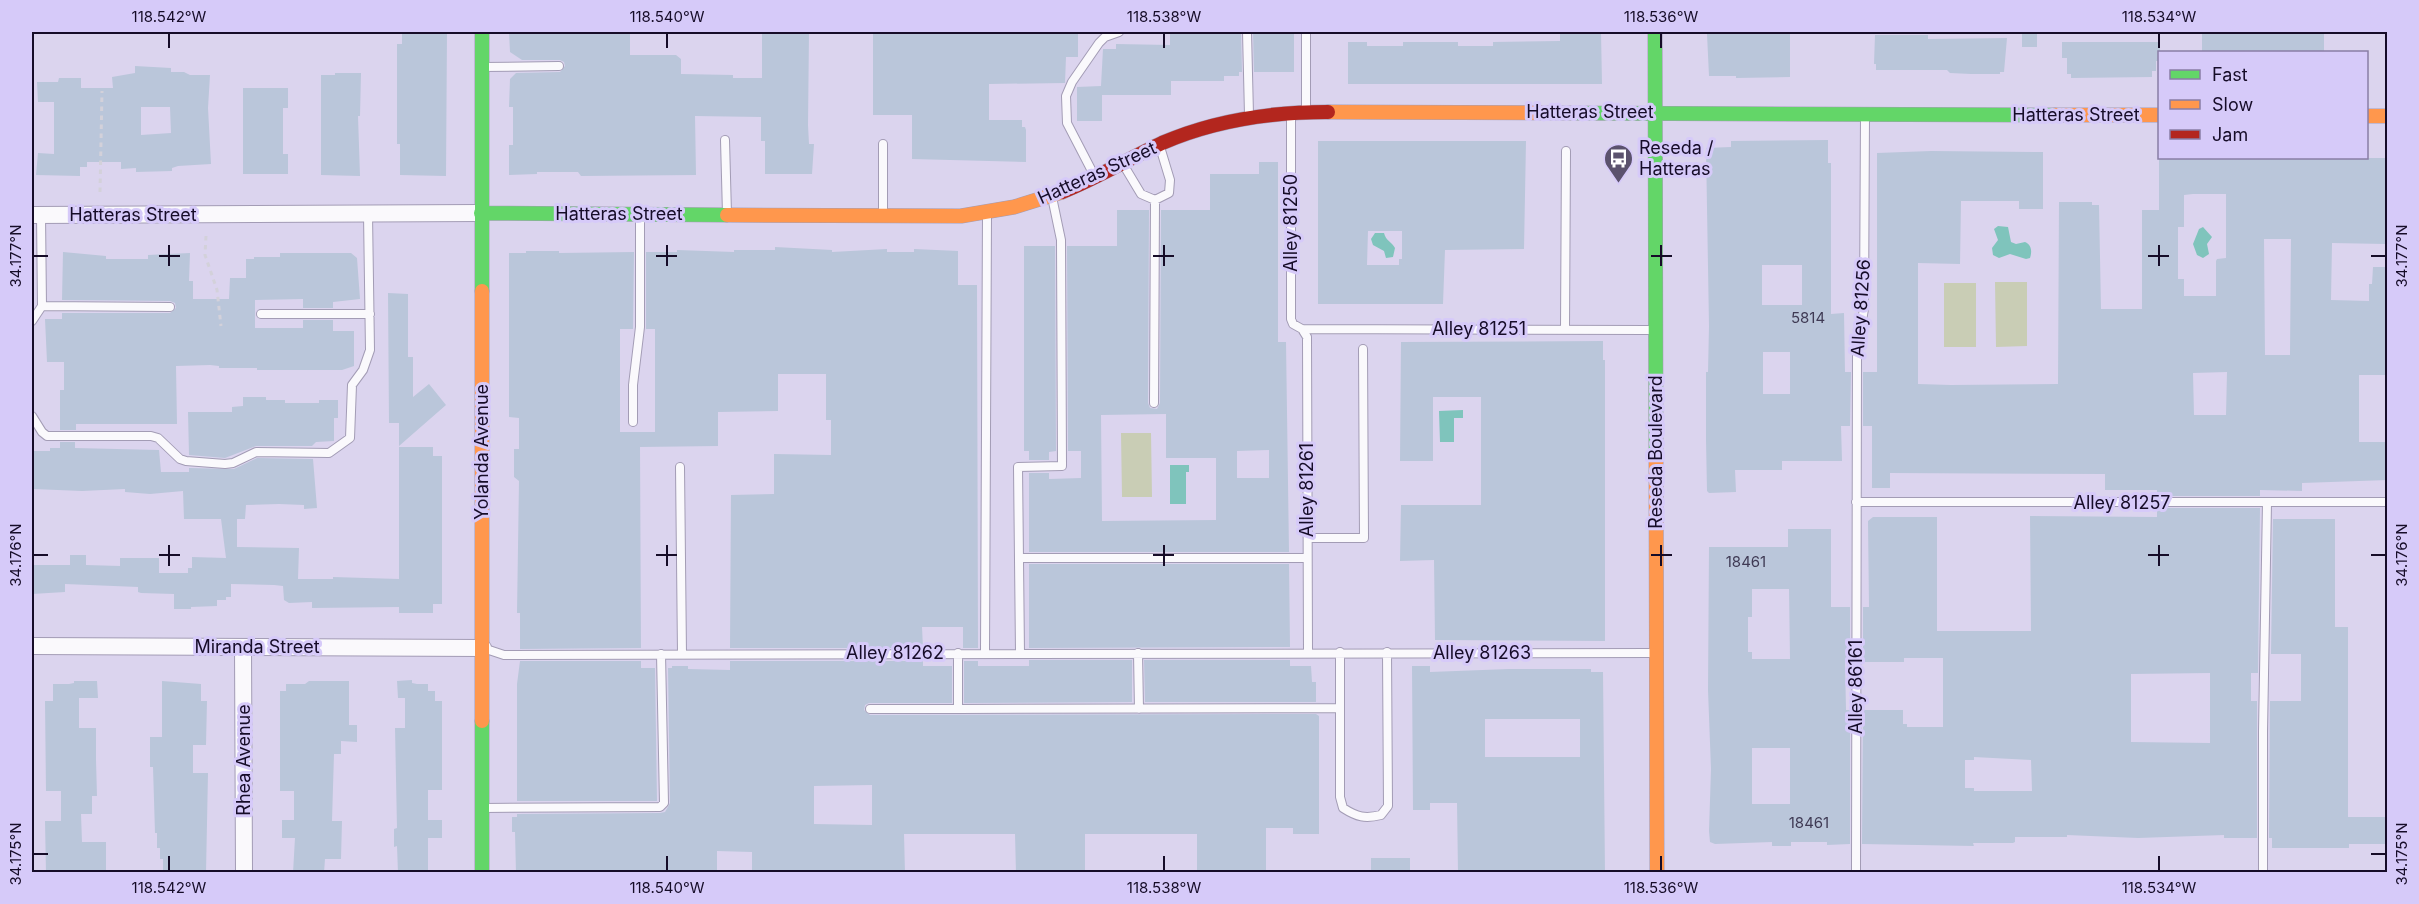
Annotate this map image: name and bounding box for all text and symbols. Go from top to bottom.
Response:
text: 118.542°W [132,7,207,26]
text: 118.540°W [629,7,705,26]
text: 118.538°W [1127,7,1201,26]
text: 118.536°W [1624,7,1698,26]
text: 118.534°W [2122,7,2197,26]
legend [2158,51,2368,159]
text: Fast [2212,64,2248,85]
text: Slow [2212,94,2253,115]
street label: Hatteras Street [1526,101,1654,122]
street label: Hatteras Street [2012,104,2140,125]
text: Jam [2212,124,2248,145]
street label: Hatteras Street [1034,137,1159,208]
place label: Reseda / Hatteras [1639,137,1714,179]
bus stop icon: Reseda / Hatteras [1602,142,1634,184]
street label: Alley 81250 [1280,174,1301,272]
street label: Hatteras Street [555,203,683,224]
street label: Hatteras Street [69,204,197,225]
text: 34.177°N [6,225,25,287]
text: 34.177°N [2392,225,2411,287]
street label: Alley 81256 [1847,258,1874,358]
house number: 5814 [1791,308,1825,327]
street label: Alley 81251 [1432,318,1526,339]
street label: Reseda Boulevard [1645,375,1666,529]
street label: Yolanda Avenue [471,384,492,520]
street label: Alley 81261 [1296,443,1317,537]
street label: Alley 81257 [2073,492,2171,513]
text: 34.176°N [6,523,25,587]
text: 34.176°N [2392,523,2411,587]
house number: 18461 [1726,552,1766,571]
street label: Miranda Street [194,636,320,657]
street label: Alley 86161 [1845,640,1866,734]
street label: Alley 81262 [846,642,944,663]
street label: Alley 81263 [1433,642,1531,663]
street label: Rhea Avenue [233,704,254,816]
house number: 18461 [1789,813,1829,832]
text: 34.175°N [6,822,25,886]
text: 34.175°N [2392,822,2411,886]
text: 118.542°W [132,878,207,897]
text: 118.540°W [629,878,705,897]
text: 118.538°W [1127,878,1201,897]
text: 118.536°W [1624,878,1698,897]
text: 118.534°W [2122,878,2197,897]

